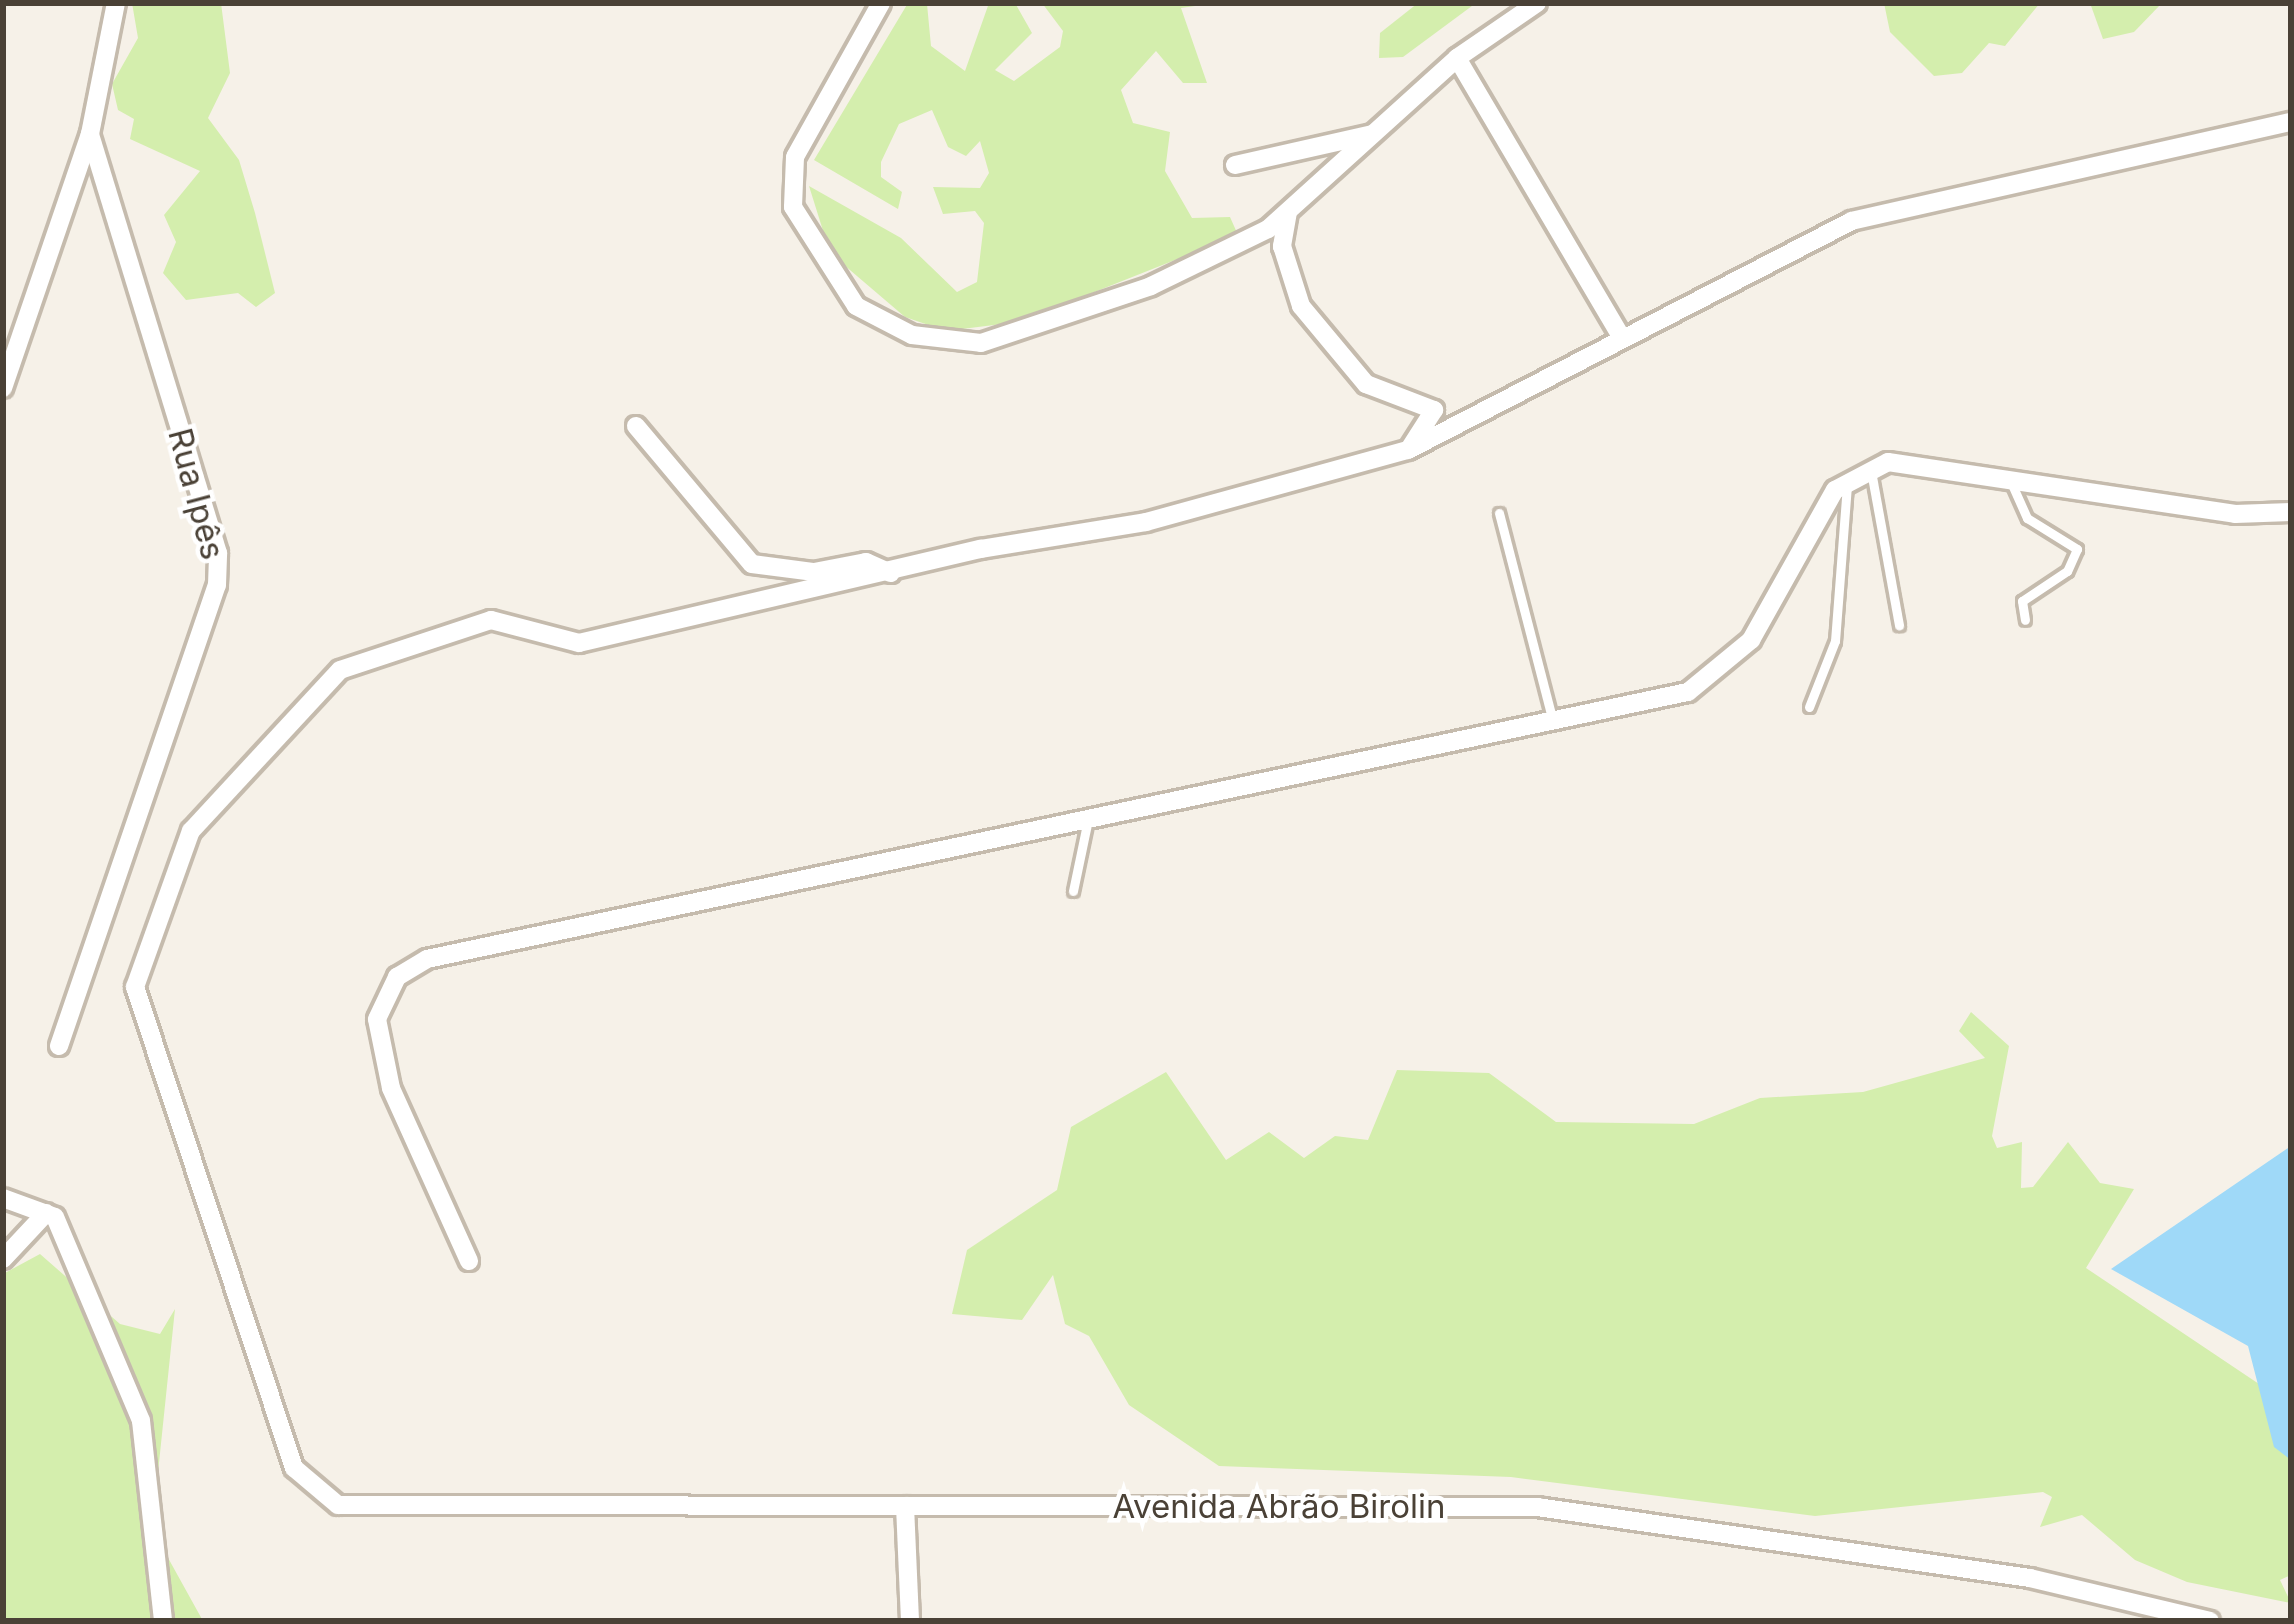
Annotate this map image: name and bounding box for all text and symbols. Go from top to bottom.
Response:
street label: Rua Ipês [159,424,233,564]
street label: Avenida Abrão Birolin [1113,1487,1445,1527]

